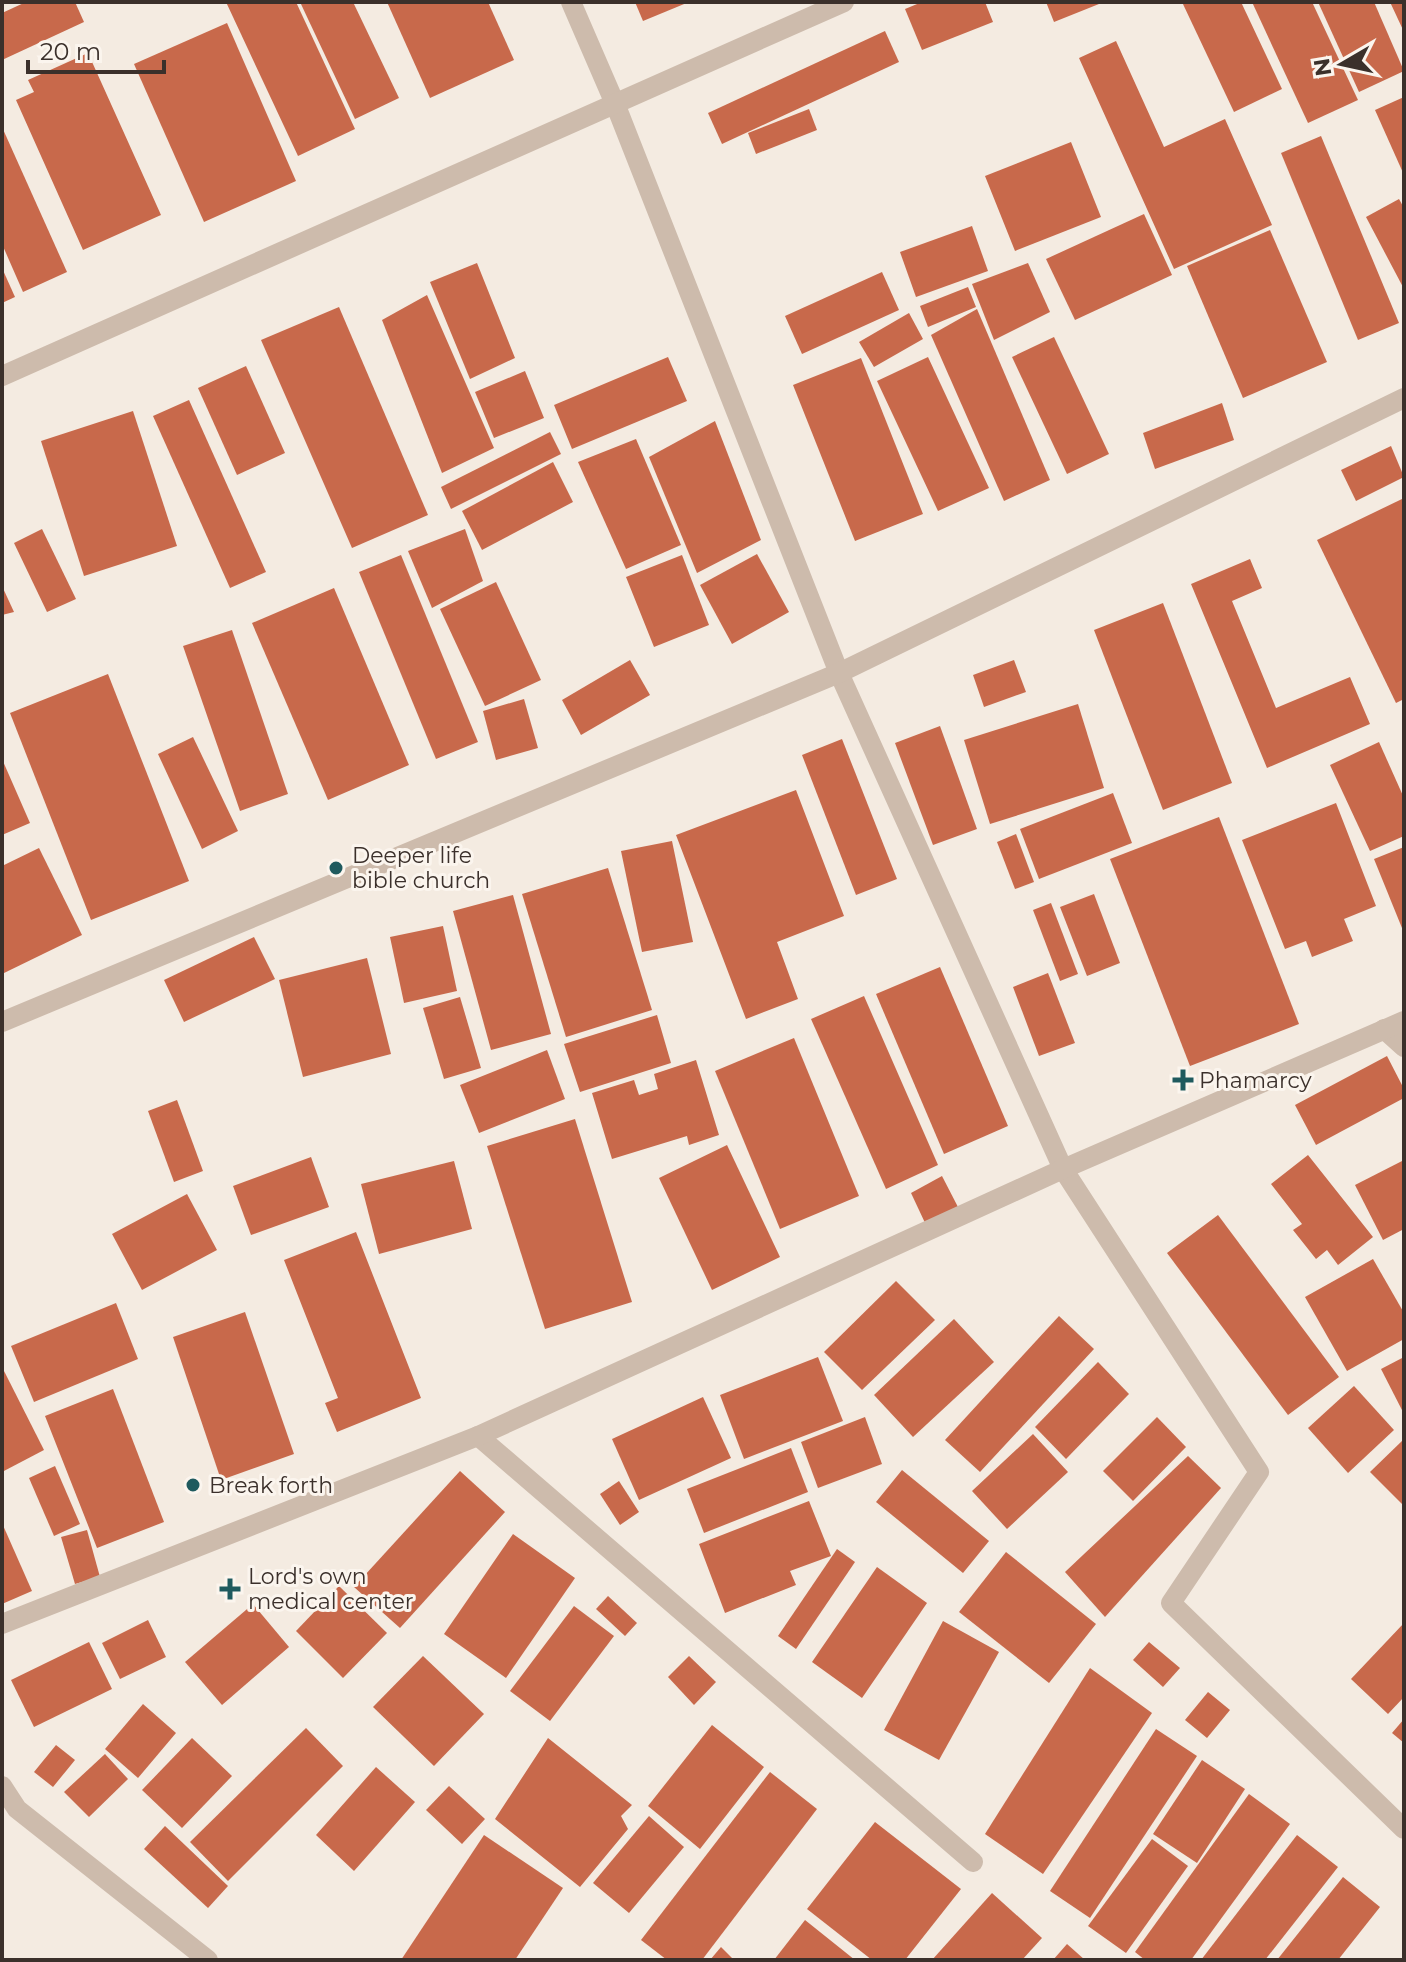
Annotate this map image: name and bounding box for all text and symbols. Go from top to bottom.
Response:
scale bar [28,24,164,74]
north arrow [1302,24,1382,104]
text: 20 m [40,37,101,66]
text: N [1308,56,1337,78]
place label: Deeper life bible church [352,842,490,894]
marker: Deeper life bible church [327,859,345,877]
place label: Phamarcy [1199,1067,1312,1094]
marker: Phamarcy [1174,1071,1192,1089]
place label: Break forth [209,1472,333,1499]
marker: Break forth [184,1476,202,1494]
place label: Lord's own medical center [248,1563,414,1615]
marker: Lord's own medical center [219,1578,241,1600]

